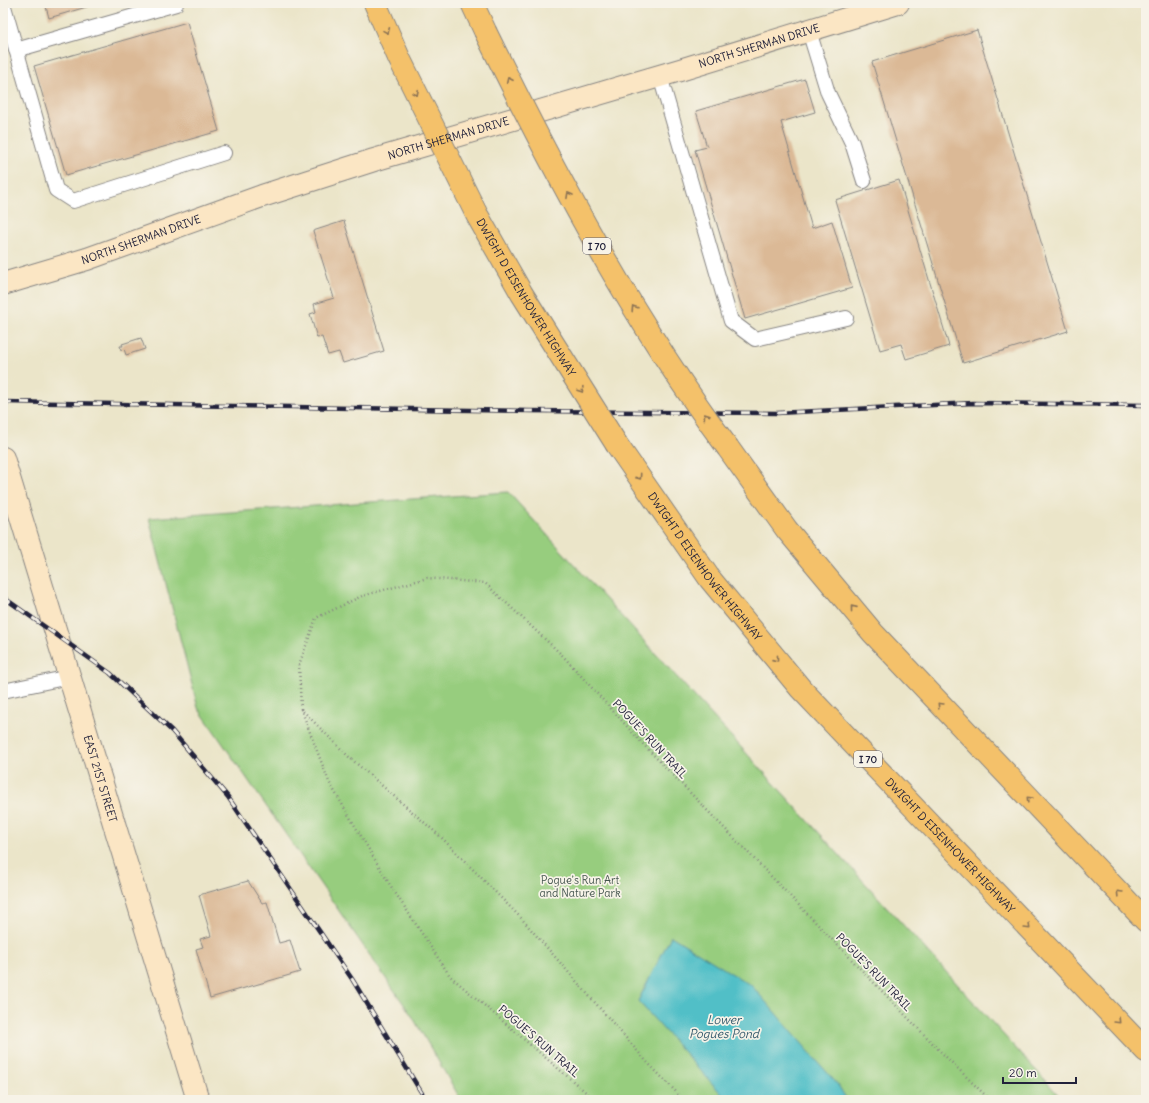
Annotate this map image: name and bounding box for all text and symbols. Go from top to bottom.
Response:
street label: NORTH SHERMAN DRIVE [697,21,821,71]
one-way arrow [382,27,390,34]
one-way arrow [506,77,514,84]
one-way arrow [411,89,419,96]
street label: NORTH SHERMAN DRIVE [386,114,511,163]
one-way arrow [566,192,573,199]
street label: NORTH SHERMAN DRIVE [80,212,203,267]
street label: DWIGHT D EISENHOWER HIGHWAY [473,216,579,379]
road number: I 70 [583,238,611,254]
one-way arrow [631,305,639,312]
one-way arrow [577,386,584,393]
one-way arrow [703,413,711,420]
one-way arrow [634,473,641,480]
street label: DWIGHT D EISENHOWER HIGHWAY [645,490,765,643]
one-way arrow [850,606,857,613]
one-way arrow [772,654,779,662]
street label: POGUE'S RUN TRAIL [610,696,690,782]
one-way arrow [937,702,944,710]
street label: EAST 21ST STREET [81,733,120,824]
road number: I 70 [854,751,882,767]
street label: DWIGHT D EISENHOWER HIGHWAY [882,775,1018,916]
one-way arrow [1026,796,1034,804]
park label: Pogue's Run Art and Nature Park [539,873,621,900]
one-way arrow [1116,890,1124,898]
one-way arrow [1024,922,1031,930]
street label: POGUE'S RUN TRAIL [833,930,915,1014]
street label: POGUE'S RUN TRAIL [495,1002,583,1080]
water label: Lower Pogues Pond [689,1012,761,1041]
one-way arrow [1113,1016,1121,1024]
scale bar [1003,1059,1076,1085]
text: 20 m [1009,1065,1037,1080]

